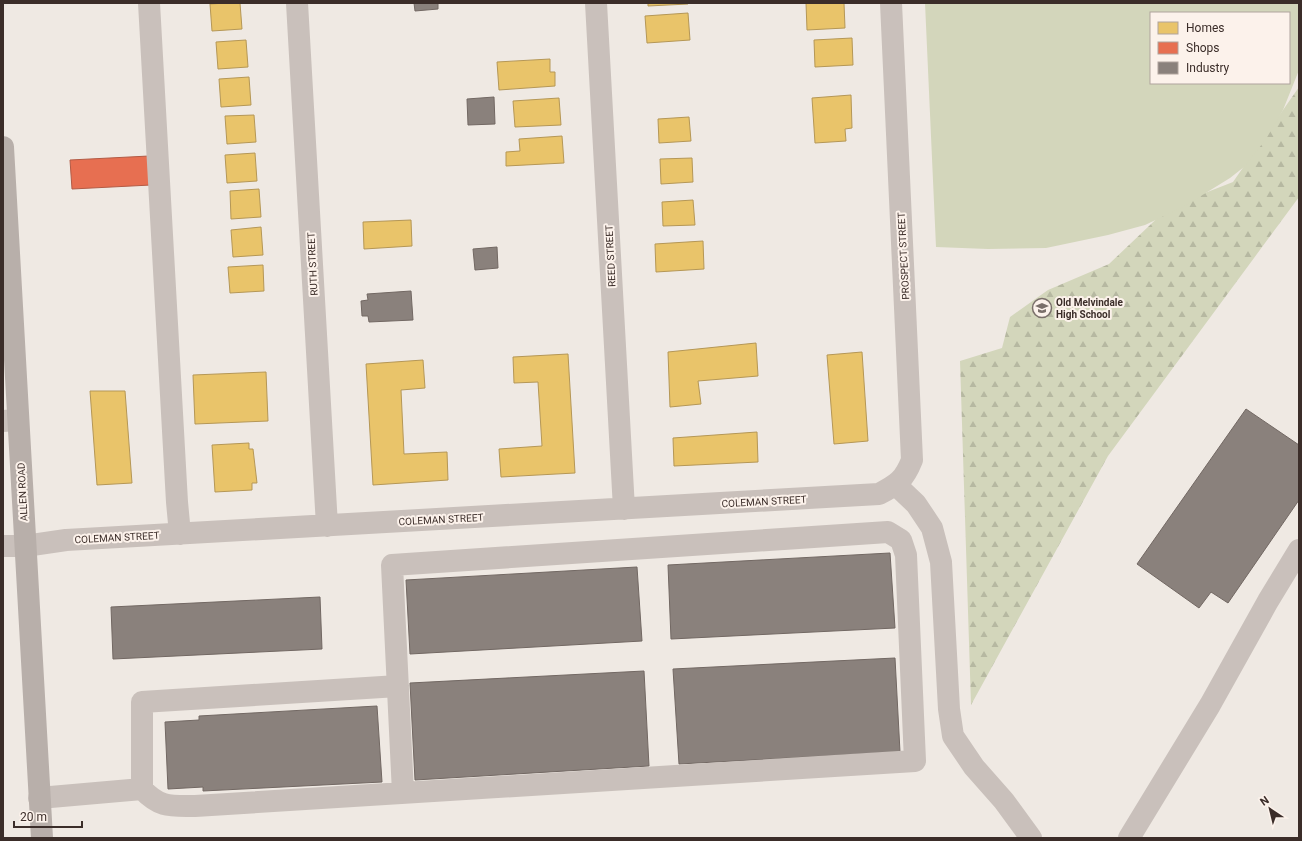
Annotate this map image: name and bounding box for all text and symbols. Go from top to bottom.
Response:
legend [1150,12,1290,84]
text: Homes [1186,21,1224,35]
text: Shops [1186,41,1220,55]
text: Industry [1186,61,1230,75]
street label: PROSPECT STREET [896,212,911,300]
street label: REED STREET [603,225,618,287]
street label: RUTH STREET [305,232,320,296]
school or university icon: Old Melvindale High School [1031,297,1053,319]
place label: Old Melvindale High School [1056,297,1123,320]
street label: ALLEN ROAD [15,462,30,522]
street label: COLEMAN STREET [721,494,807,509]
street label: COLEMAN STREET [398,512,484,527]
street label: COLEMAN STREET [74,530,160,545]
north arrow [1250,789,1290,829]
text: N [1258,794,1272,809]
scale bar [14,803,82,829]
text: 20 m [20,810,47,824]

